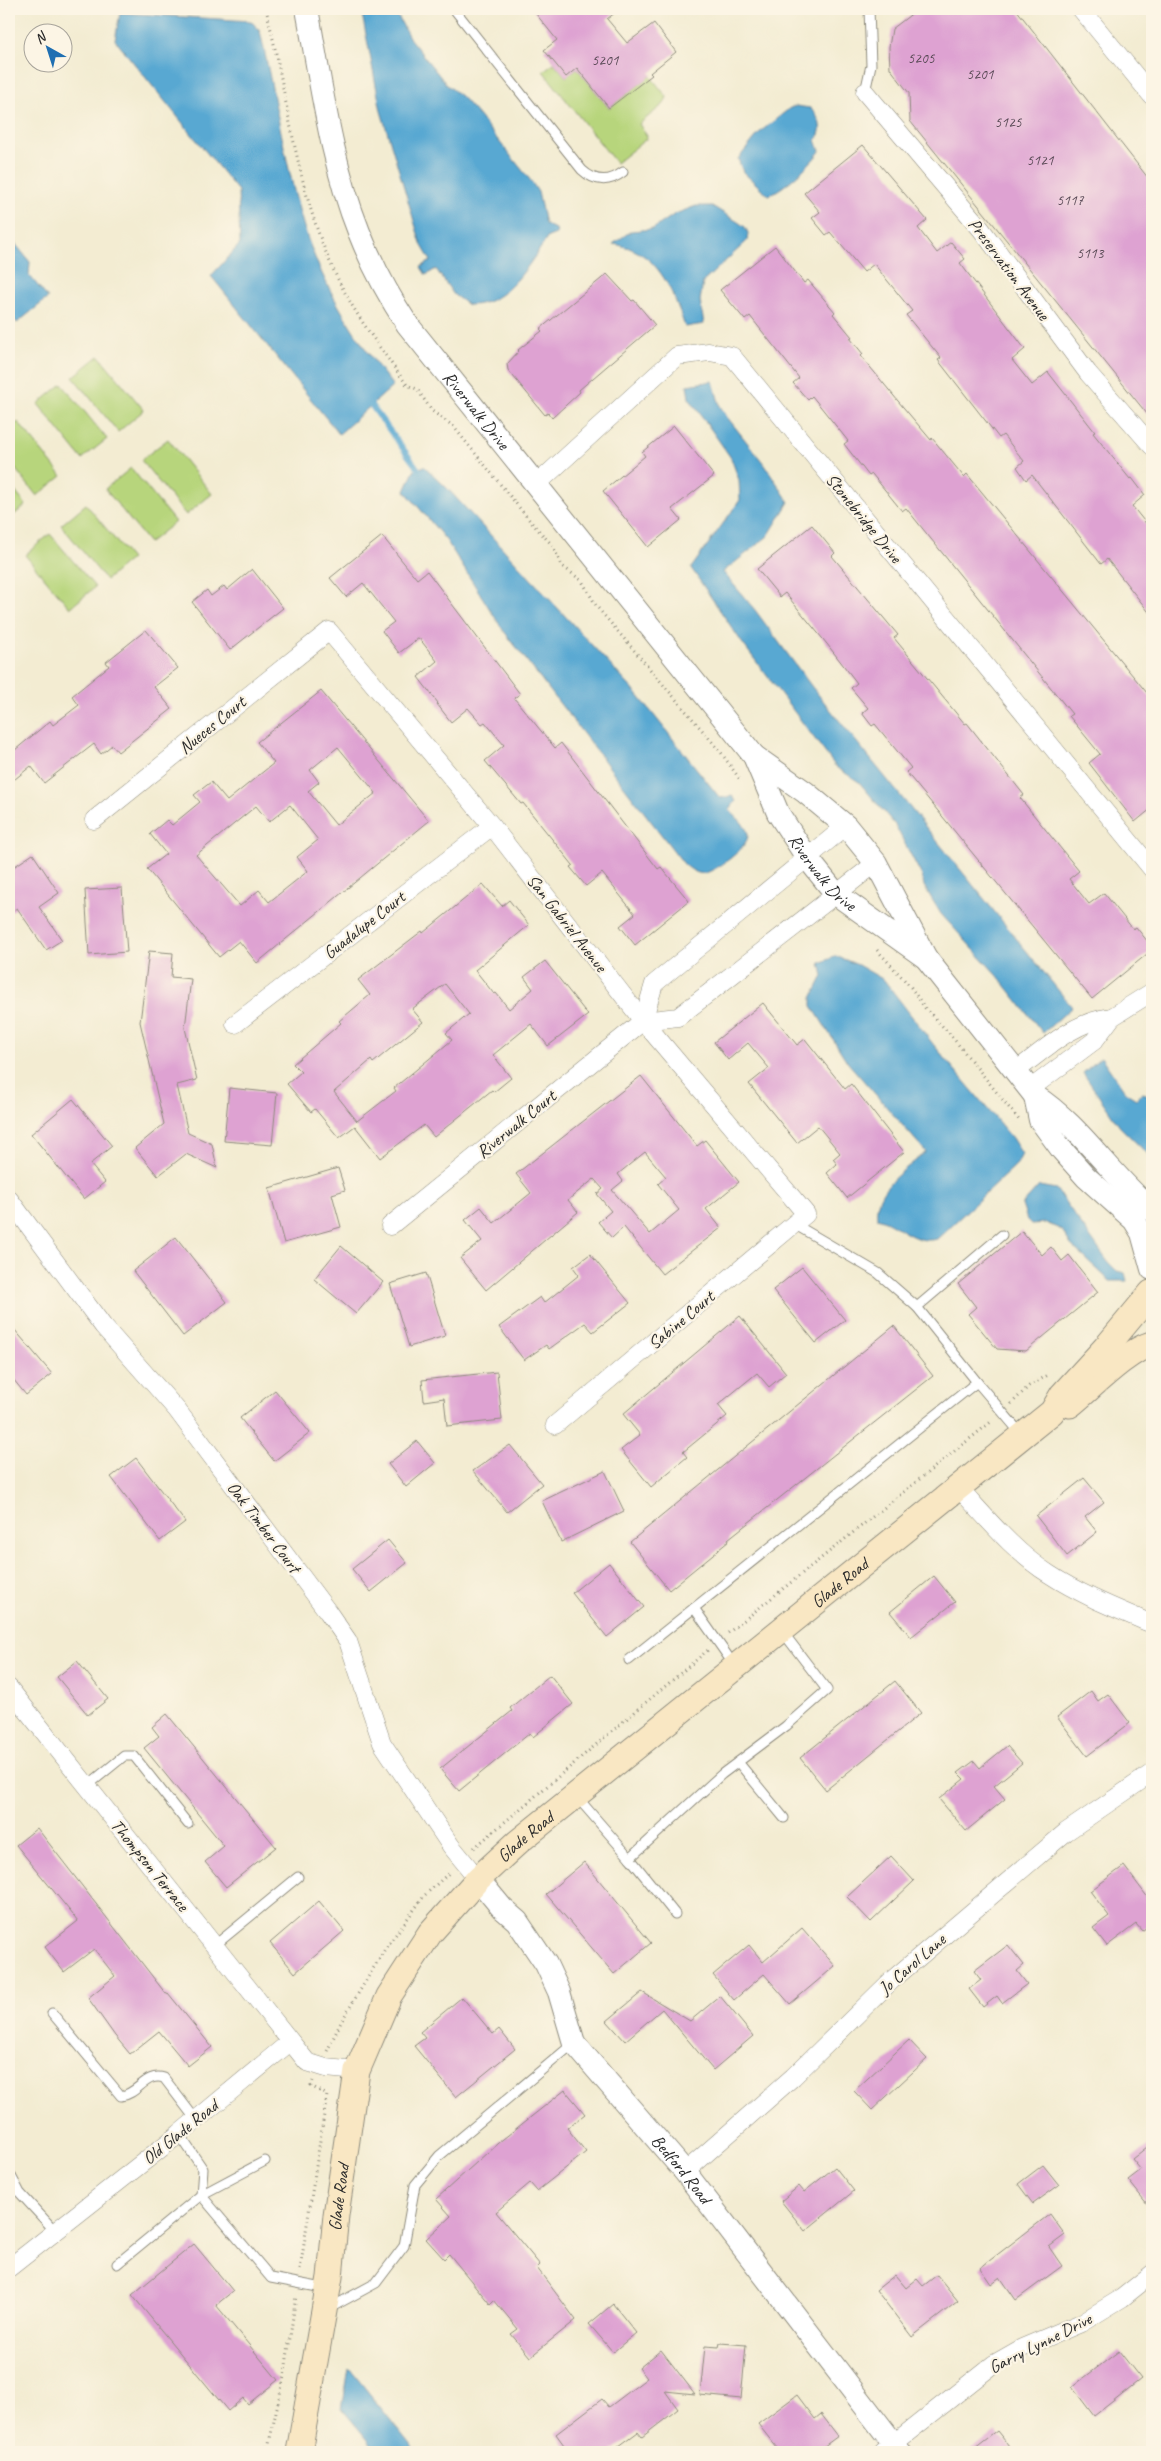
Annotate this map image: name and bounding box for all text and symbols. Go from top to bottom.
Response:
north arrow [22,22,72,72]
text: N [31,27,51,48]
house number: 5205 [907,49,936,68]
house number: 5201 [591,51,620,70]
house number: 5201 [966,65,995,84]
house number: 5125 [994,113,1023,132]
house number: 5121 [1026,151,1055,170]
house number: 5117 [1056,191,1085,210]
street label: Preservation Avenue [964,214,1055,325]
house number: 5113 [1076,244,1105,263]
street label: Riverwalk Drive [438,367,515,455]
street label: Stonebridge Drive [821,469,908,568]
street label: Nueces Court [174,690,252,759]
street label: Riverwalk Drive [784,830,861,917]
street label: San Gabriel Avenue [522,870,613,977]
street label: Guadalupe Court [319,885,411,964]
street label: Riverwalk Court [472,1084,562,1163]
street label: Sabine Court [643,1285,720,1354]
street label: Oak Timber Court [222,1477,307,1579]
street label: Glade Road [807,1551,875,1613]
street label: Glade Road [492,1805,560,1867]
street label: Thompson Terrace [106,1815,195,1916]
street label: Jo Carol Lane [873,1928,951,2000]
street label: Old Glade Road [138,2093,225,2169]
street label: Bedford Road [647,2130,718,2210]
street label: Glade Road [324,2159,355,2232]
street label: Garry Lynne Drive [985,2307,1096,2378]

